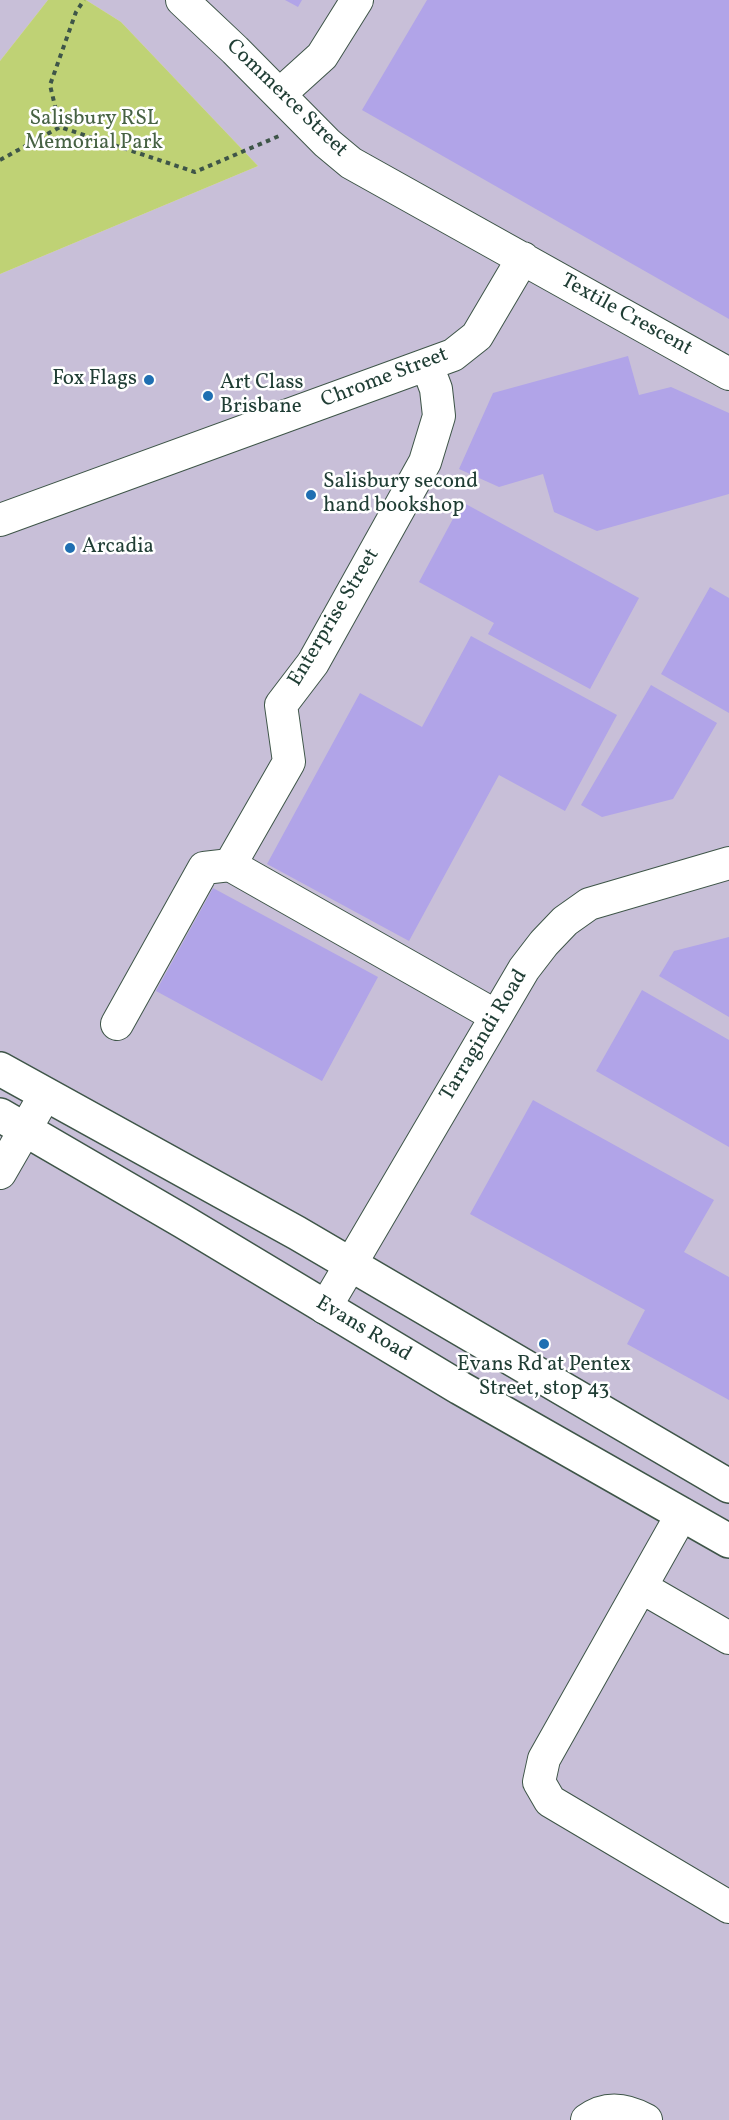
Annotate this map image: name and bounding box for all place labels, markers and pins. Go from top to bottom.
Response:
place label: Fox Flags [52,367,137,393]
place label: Art Class Brisbane [220,371,304,421]
marker: Fox Flags [142,373,156,387]
marker: Art Class Brisbane [201,389,215,403]
place label: Salisbury second hand bookshop [323,470,478,520]
marker: Salisbury second hand bookshop [304,488,318,502]
place label: Arcadia [82,535,154,561]
marker: Arcadia [63,541,77,555]
marker: Evans Rd at Pentex Street, stop 43 [537,1337,551,1351]
place label: Evans Rd at Pentex Street, stop 43 [457,1353,631,1403]

